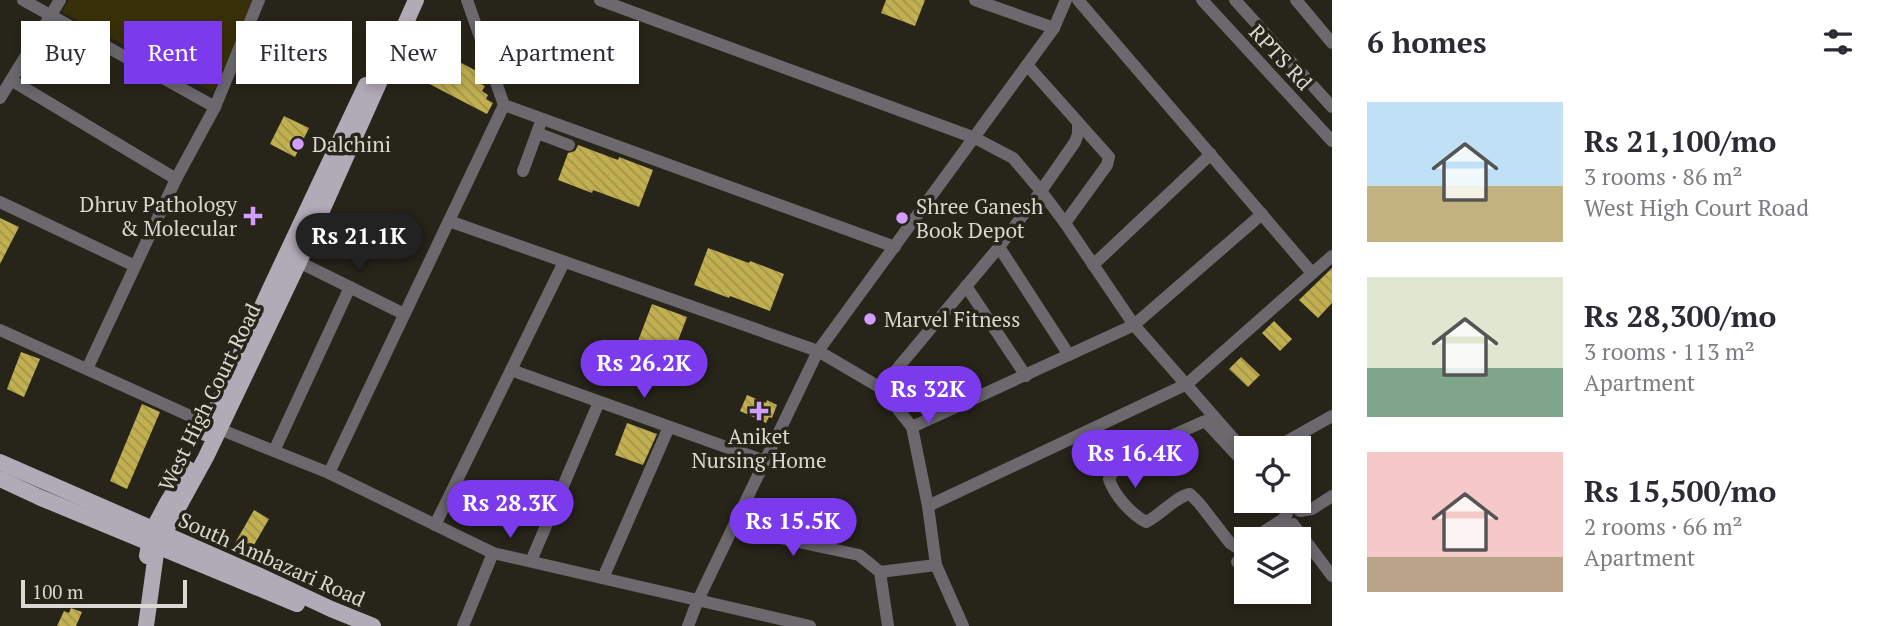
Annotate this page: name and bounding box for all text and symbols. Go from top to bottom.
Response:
street label: RPTS Rd [1243,18,1319,96]
chip: Buy [21,21,110,84]
chip: Rent [124,21,222,84]
chip: Filters [236,21,352,84]
chip: New [366,21,461,84]
chip: Apartment [475,21,639,84]
text: 6 homes [1367,22,1486,62]
icon: filters [1819,23,1857,61]
text: Rs 21,100/mo [1584,121,1776,161]
place label: Dalchini [312,130,391,158]
icon: home [1423,130,1507,214]
marker: Dalchini [290,136,306,152]
text: 3 rooms · 86 m² [1584,161,1743,192]
place label: Dhruv Pathology & Molecular [80,190,237,242]
place label: Shree Ganesh Book Depot [916,192,1043,244]
text: West High Court Road [1584,192,1809,223]
marker: Dhruv Pathology & Molecular [243,206,263,226]
marker: Shree Ganesh Book Depot [894,210,910,226]
pin: Rs 21.1K [287,214,431,273]
text: Rs 21.1K [312,220,406,251]
text: Rs 28,300/mo [1584,296,1776,336]
street label: West High Court Road [151,298,267,495]
place label: Marvel Fitness [884,305,1020,333]
icon: home [1423,305,1507,389]
marker: Marvel Fitness [862,311,878,327]
text: 3 rooms · 113 m² [1584,336,1755,367]
pin: Rs 26.2K [572,340,716,400]
text: Rs 26.2K [597,347,691,378]
pin: Rs 32K [871,366,985,426]
text: Apartment [1584,367,1695,398]
text: Rs 32K [891,373,965,404]
marker: Aniket Nursing Home [749,401,769,421]
place label: Aniket Nursing Home [691,422,827,474]
pin: Rs 16.4K [1063,430,1207,490]
map controls [1234,436,1311,604]
button: locate [1234,436,1311,513]
text: Rs 16.4K [1088,437,1182,468]
text: Rs 15,500/mo [1584,471,1776,511]
pin: Rs 28.3K [438,480,582,540]
icon: home [1423,480,1507,564]
text: Rs 28.3K [463,487,557,518]
pin: Rs 15.5K [721,498,865,558]
street label: South Ambazari Road [174,505,370,613]
text: Rs 15.5K [746,505,840,536]
text: 2 rooms · 66 m² [1584,511,1743,542]
button: layers [1234,527,1311,604]
text: Apartment [1584,542,1695,573]
scale bar [21,577,187,609]
text: 100 m [32,579,83,604]

